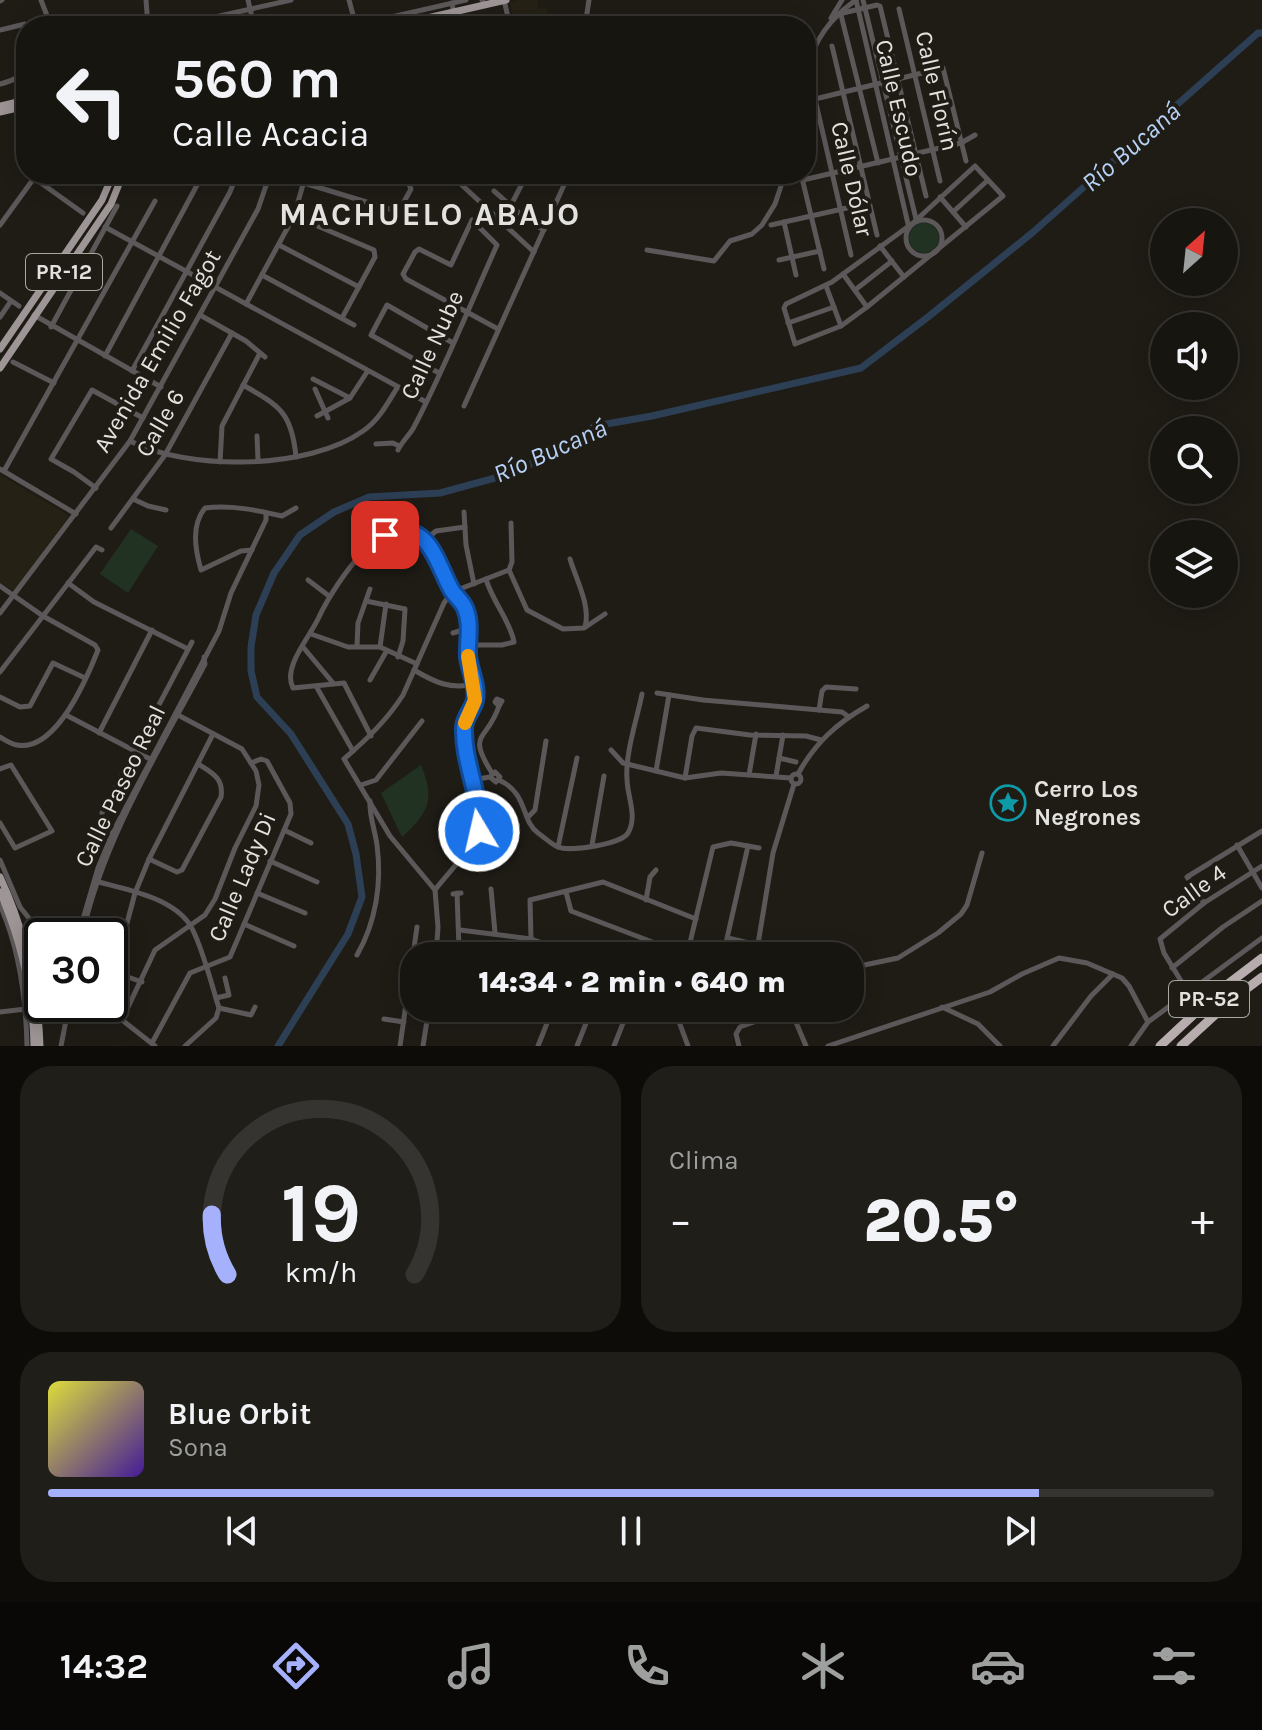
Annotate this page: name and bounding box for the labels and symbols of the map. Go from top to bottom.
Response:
street label: Calle Florín [910,28,964,154]
street label: Calle Escudo [870,37,928,179]
water label: Río Bucaná [1075,96,1187,198]
street label: Calle Dólar [825,119,879,239]
district label: MACHUELO ABAJO [279,196,581,233]
north arrow [1150,208,1238,296]
street label: Avenida Emilio Fagot [88,245,226,457]
road number: PR-12 [26,254,102,290]
street label: Calle Nube [395,286,469,404]
street label: Calle 6 [130,384,190,462]
water label: Río Bucaná [489,412,611,490]
pin [351,501,419,569]
street label: Calle Paseo Real [69,701,171,871]
place label: Cerro Los Negrones [1034,775,1141,831]
place icon: Cerro Los Negrones [989,784,1027,822]
position arrow [437,789,521,873]
street label: Calle Lady Di [202,808,282,946]
street label: Calle 4 [1156,858,1232,924]
speed limit sign: 30 [24,918,128,1022]
road number: PR-52 [1169,981,1249,1017]

